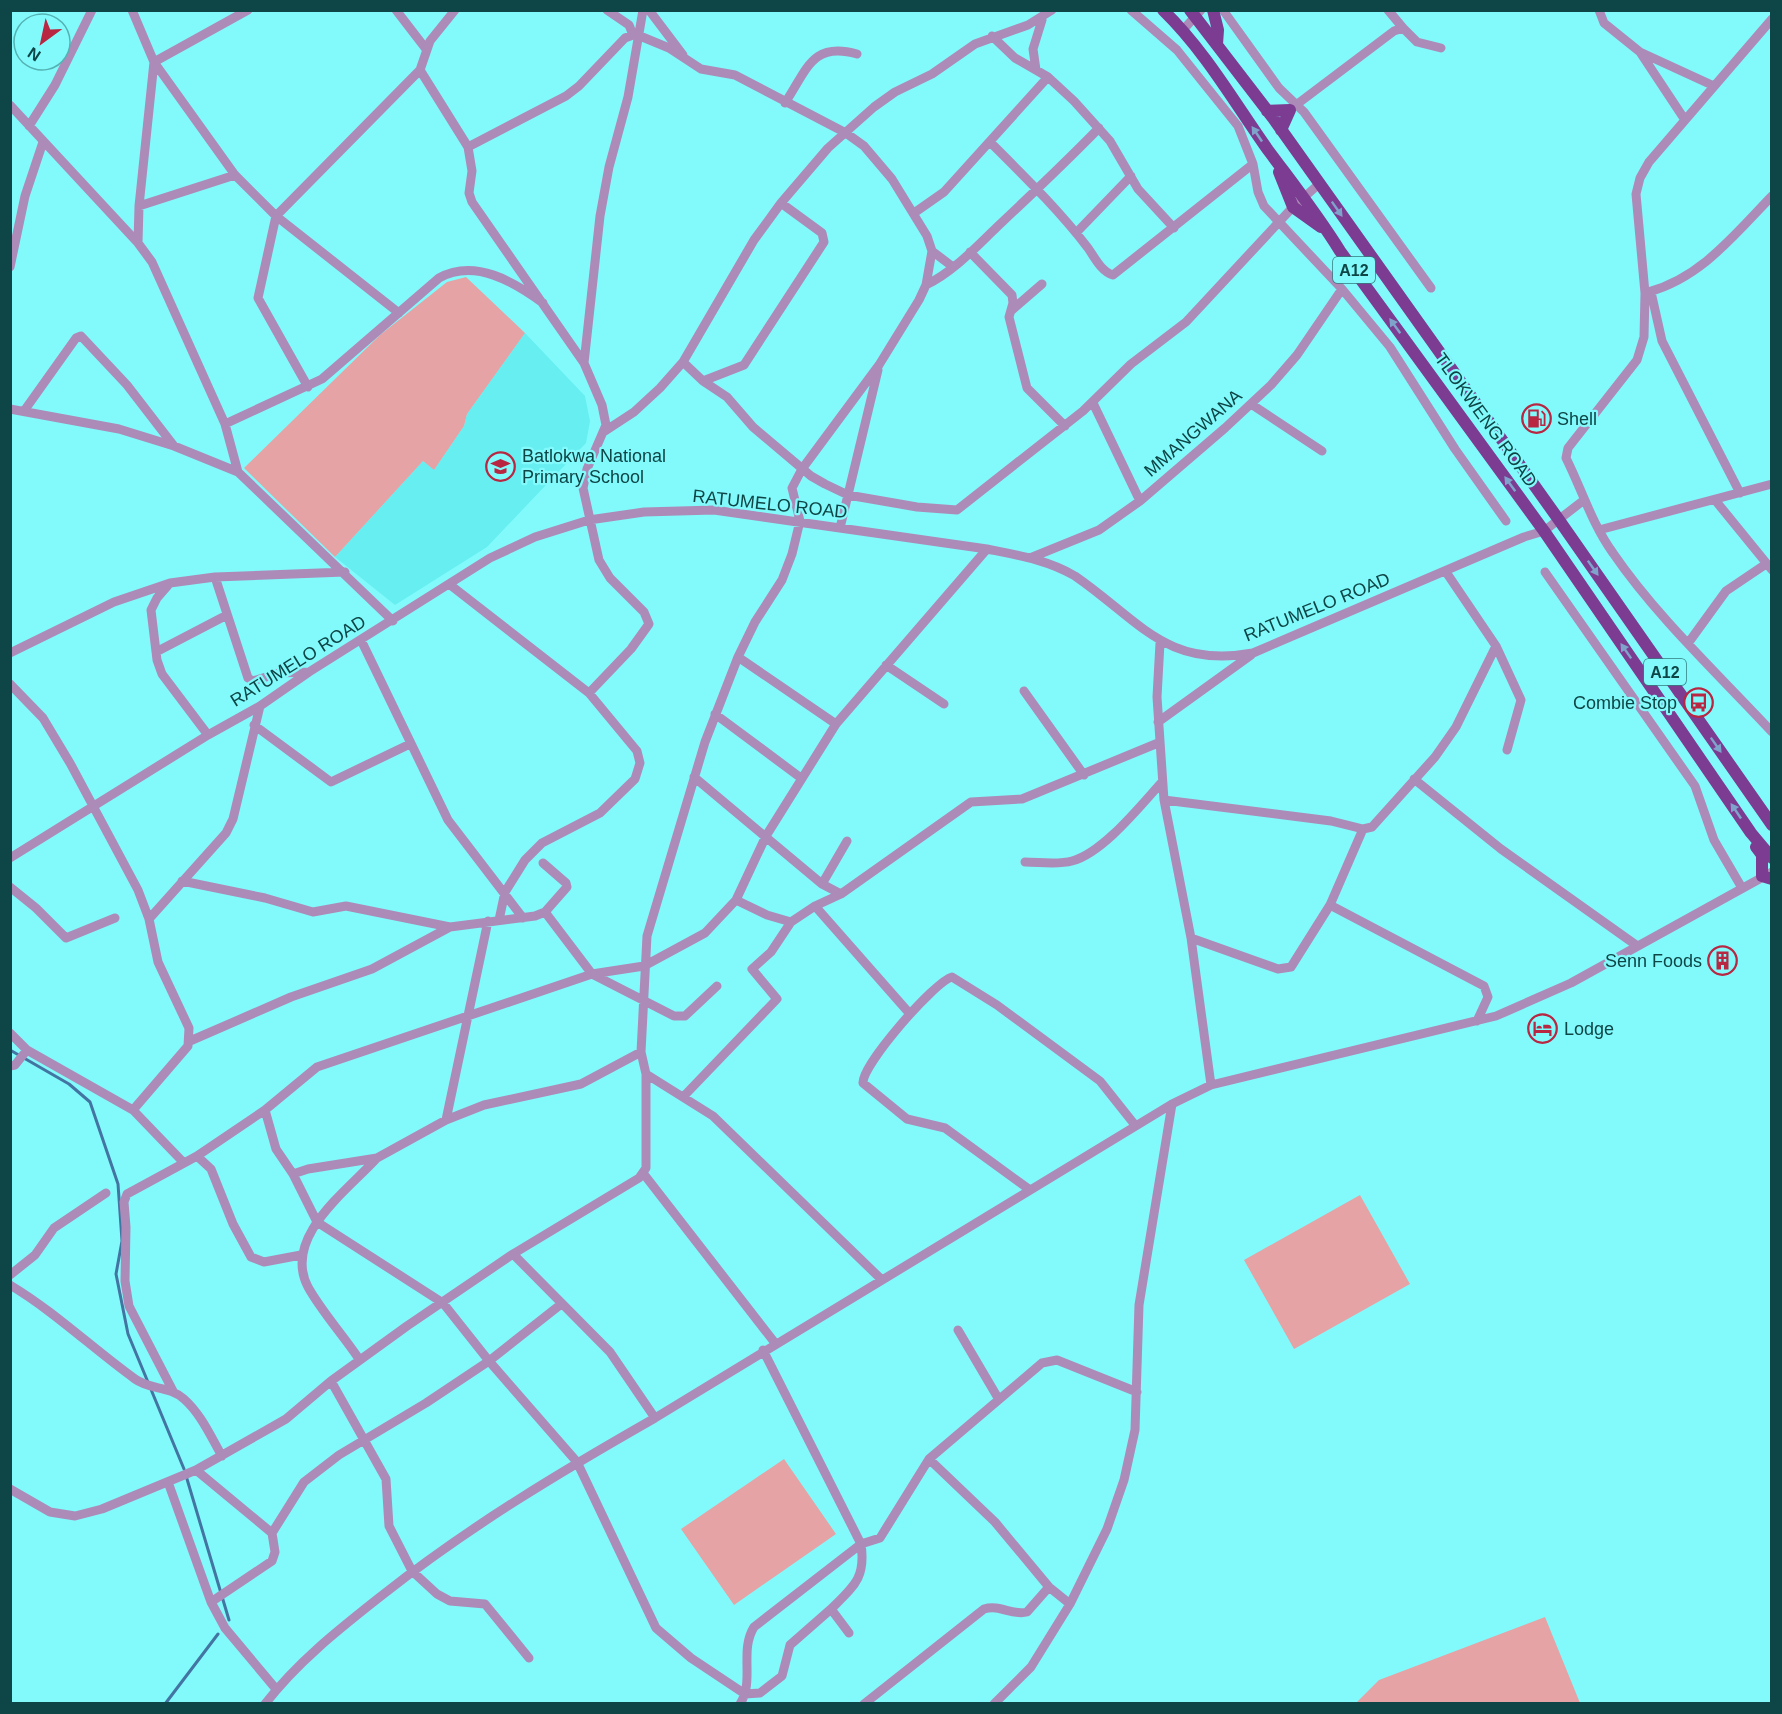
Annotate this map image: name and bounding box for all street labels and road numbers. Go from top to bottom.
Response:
road number: A12 [1333,257,1375,283]
street label: TLOKWENG ROAD [1431,349,1541,491]
street label: MMANGWANA [1140,385,1246,481]
street label: RATUMELO ROAD [692,486,848,522]
street label: RATUMELO ROAD [1241,569,1393,645]
street label: RATUMELO ROAD [227,611,369,711]
road number: A12 [1644,659,1686,685]

